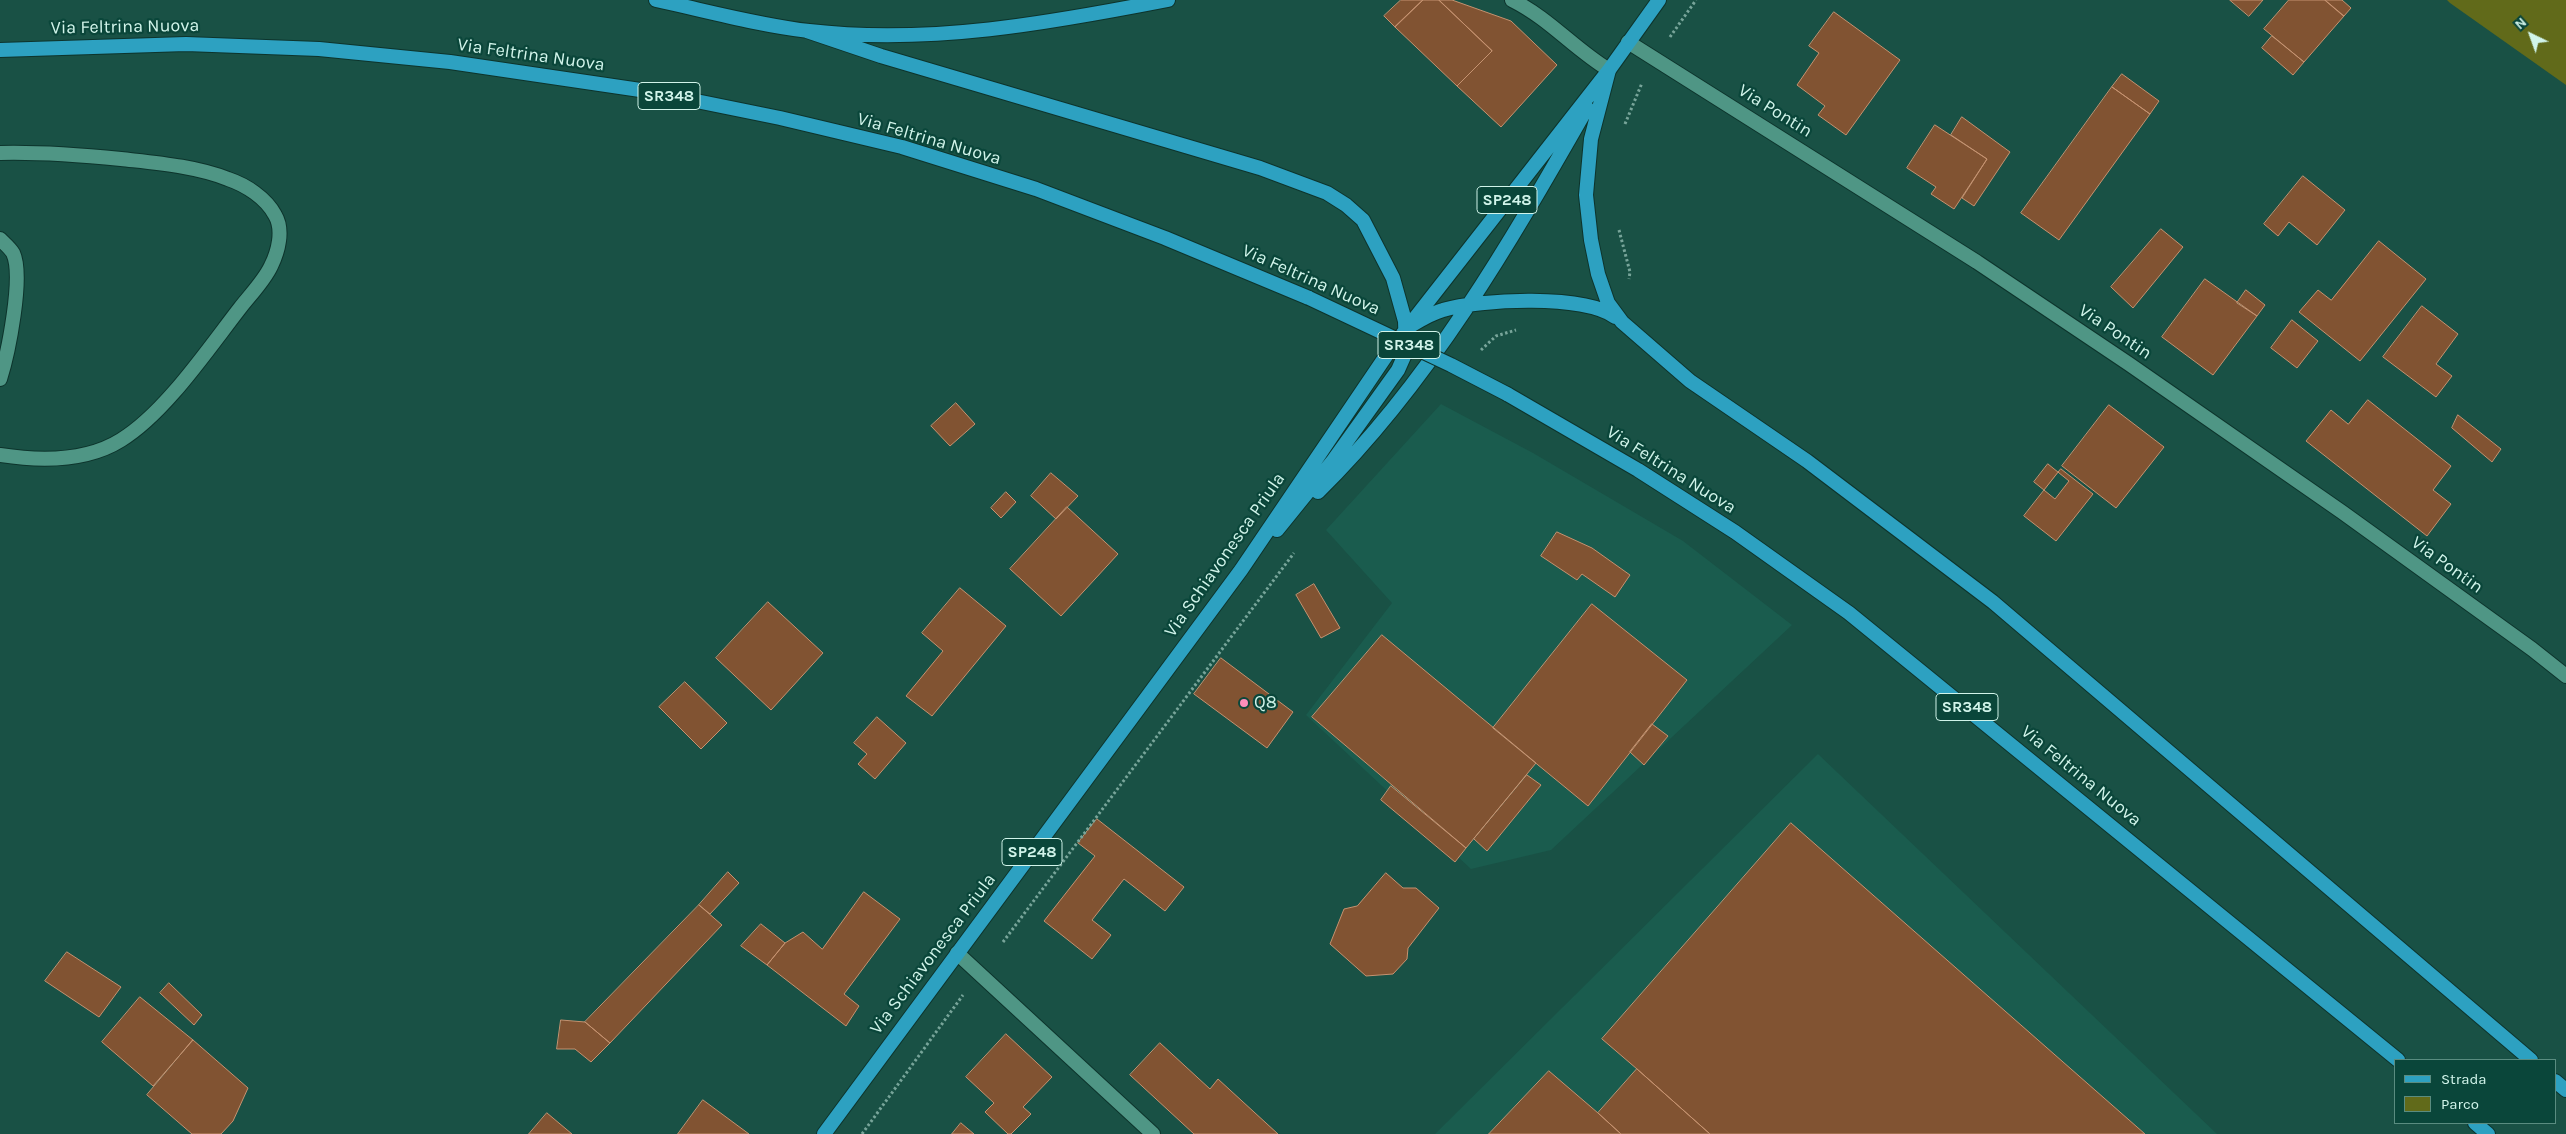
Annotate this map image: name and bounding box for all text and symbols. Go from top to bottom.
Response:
north arrow [2506,10,2556,60]
text: N [2511,14,2530,33]
street label: Via Feltrina Nuova [51,15,199,39]
street label: Via Feltrina Nuova [456,34,606,76]
street label: Via Pontin [1734,80,1816,142]
road number: SR348 [638,82,700,110]
street label: Via Feltrina Nuova [855,108,1003,170]
road number: SP248 [1477,186,1537,214]
street label: Via Feltrina Nuova [1239,240,1383,320]
street label: Via Pontin [2074,300,2156,364]
road number: SR348 [1378,332,1440,358]
street label: Via Feltrina Nuova [1602,421,1740,519]
street label: Via Schiavonesca Priula [1160,469,1290,641]
street label: Via Pontin [2407,532,2487,598]
place label: Q8 [1254,692,1277,714]
road number: SR348 [1936,694,1998,720]
marker: Q8 [1238,697,1250,709]
street label: Via Feltrina Nuova [2016,721,2146,831]
road number: SP248 [1002,839,1062,866]
street label: Via Schiavonesca Priula [866,869,1000,1039]
legend [2394,1059,2556,1124]
text: Strada [2441,1070,2487,1088]
text: Parco [2441,1095,2479,1113]

